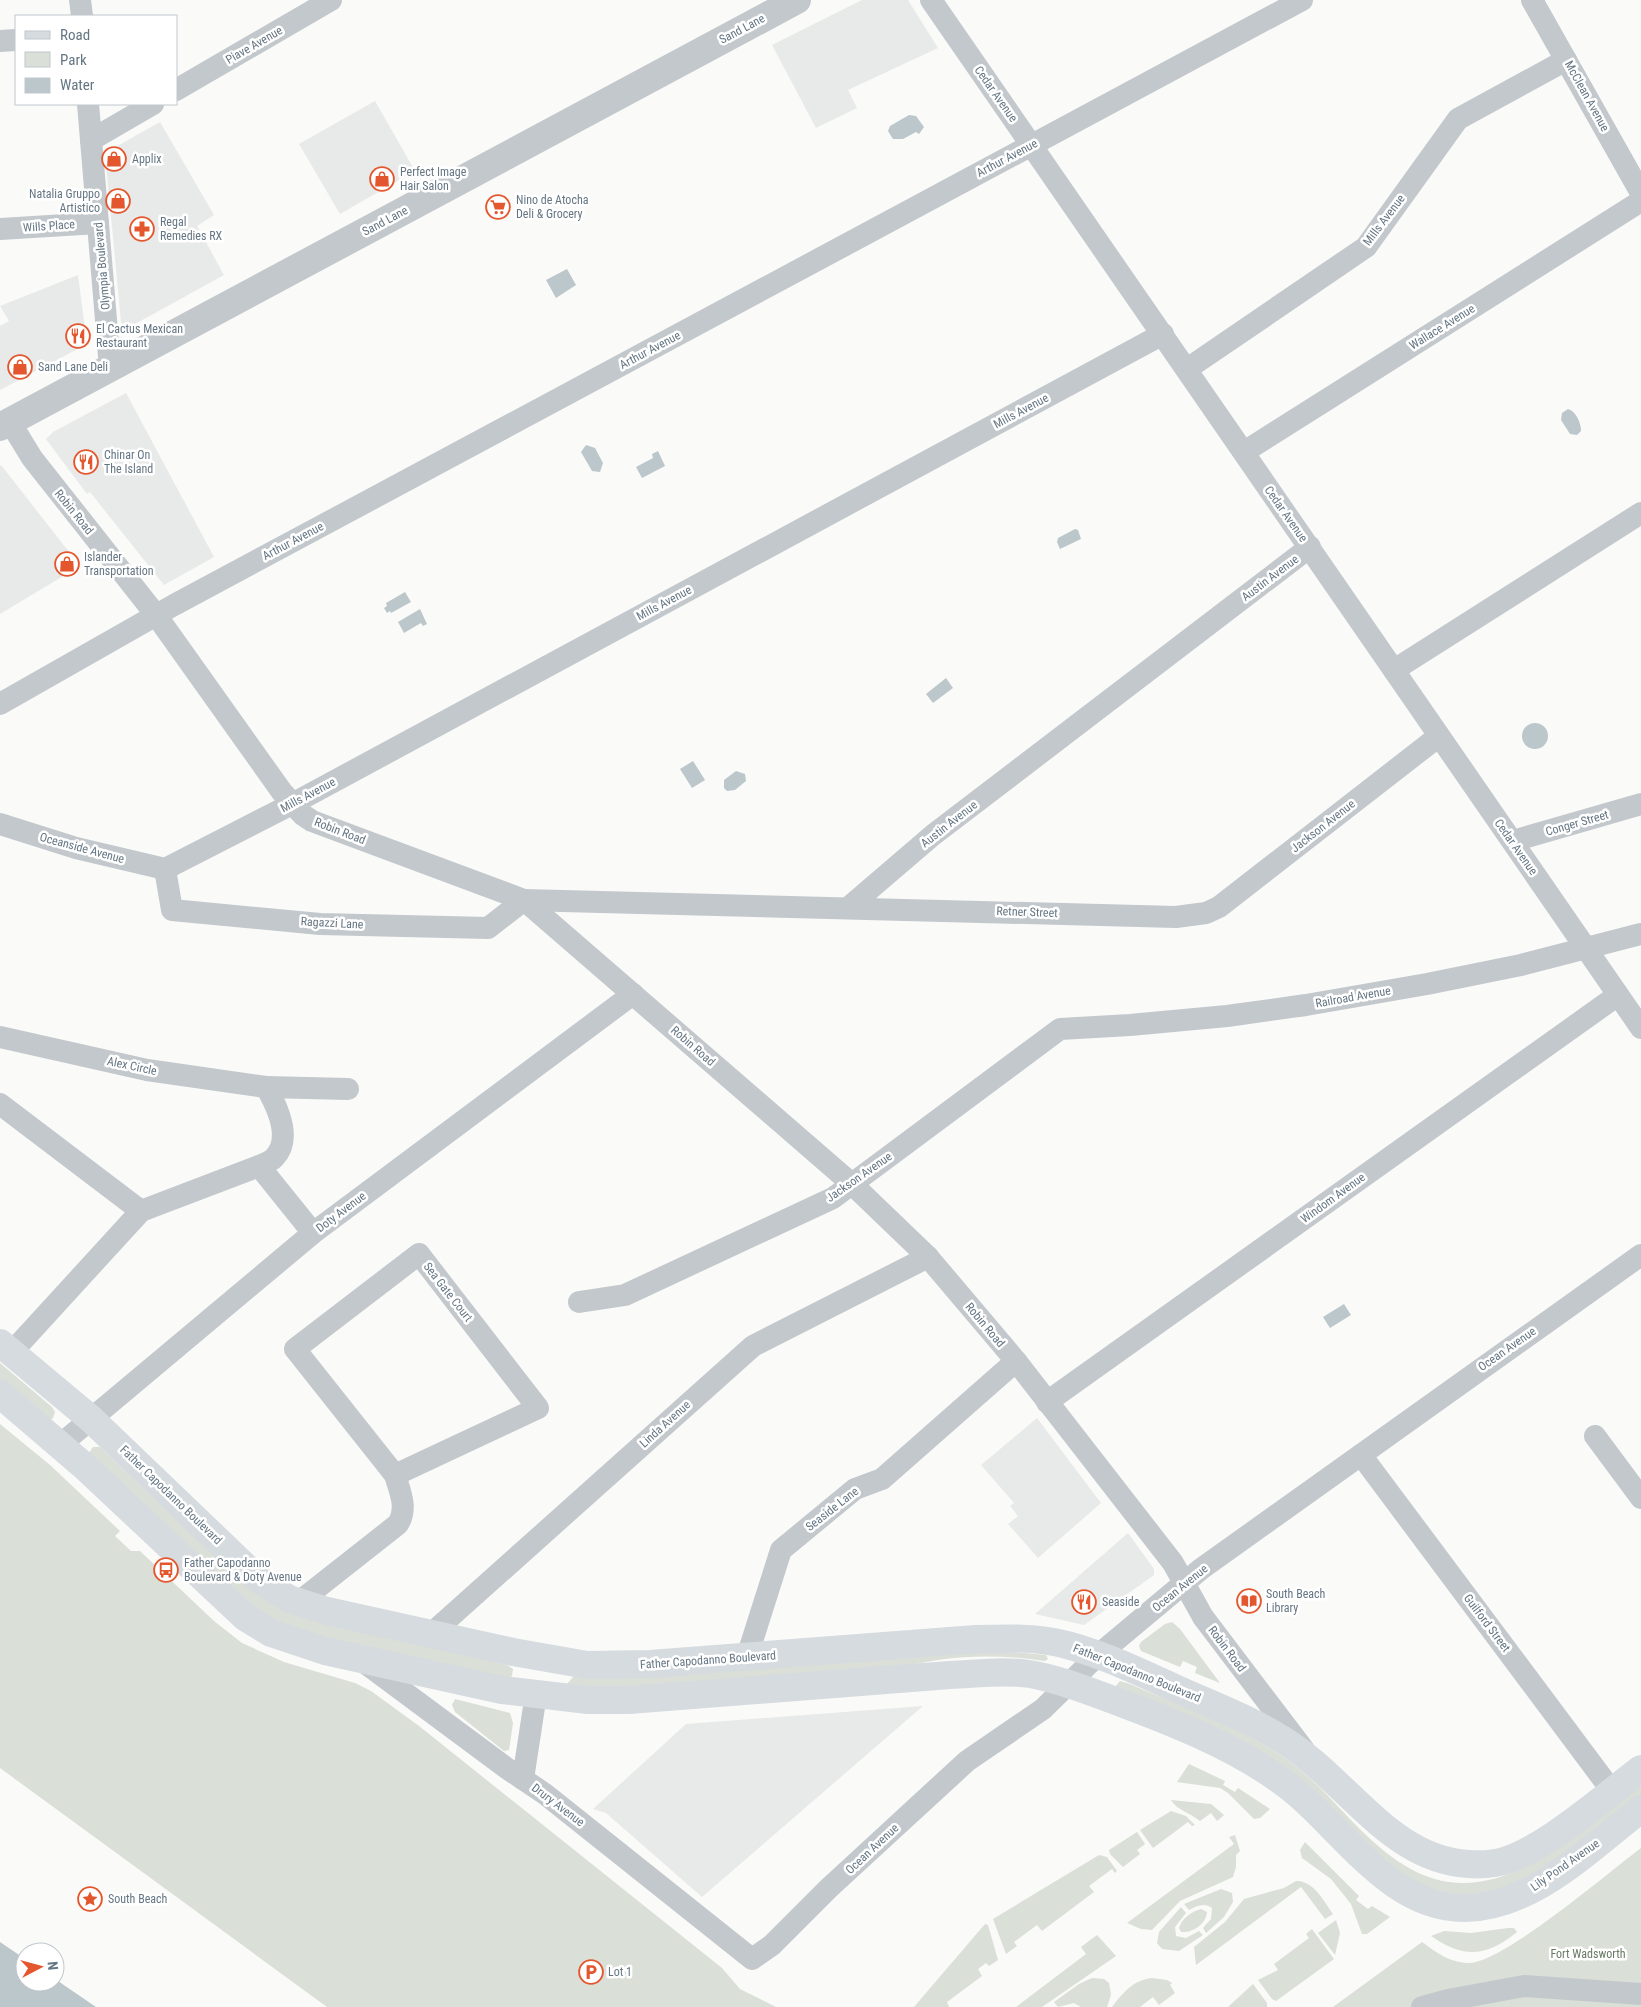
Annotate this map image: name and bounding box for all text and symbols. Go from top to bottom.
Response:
street label: Sand Lane [717,11,767,47]
legend [15,15,178,105]
street label: Piave Avenue [223,23,285,67]
text: Road [60,26,90,44]
text: Park [60,51,87,69]
street label: McClean Avenue [1562,58,1612,134]
street label: Cedar Avenue [972,63,1021,125]
text: Water [60,76,95,94]
street label: Arthur Avenue [974,136,1040,180]
shop icon: Applix [101,146,127,172]
place label: Applix [132,152,162,166]
place label: Perfect Image Hair Salon [400,165,467,193]
shop icon: Perfect Image Hair Salon [369,166,395,192]
place label: Natalia Gruppo Artistico [29,187,100,215]
shop icon: Natalia Gruppo Artistico [105,188,131,214]
street label: Mills Avenue [1360,191,1408,248]
place label: Nino de Atocha Deli & Grocery [516,193,589,221]
supermarket icon: Nino de Atocha Deli & Grocery [485,194,511,220]
street label: Sand Lane [360,203,410,239]
place label: Regal Remedies RX [160,215,223,243]
pharmacy icon: Regal Remedies RX [129,216,155,242]
street label: Wills Place [23,217,76,235]
street label: Olympia Boulevard [91,221,113,311]
street label: Wallace Avenue [1407,301,1478,353]
place label: El Cactus Mexican Restaurant [96,322,183,350]
restaurant icon: El Cactus Mexican Restaurant [65,323,91,349]
street label: Arthur Avenue [617,328,683,372]
shop icon: Sand Lane Deli [7,354,33,380]
place label: Sand Lane Deli [38,360,108,374]
street label: Mills Avenue [991,391,1051,431]
place label: Chinar On The Island [104,448,153,476]
restaurant icon: Chinar On The Island [73,449,99,475]
street label: Cedar Avenue [1262,483,1311,545]
street label: Robin Road [52,487,96,537]
street label: Arthur Avenue [260,519,326,563]
place label: Islander Transportation [84,550,154,578]
shop icon: Islander Transportation [54,551,80,577]
street label: Austin Avenue [1239,552,1301,604]
street label: Mills Avenue [634,583,694,623]
street label: Mills Avenue [278,775,338,815]
street label: Austin Avenue [918,797,980,850]
street label: Jackson Avenue [1288,797,1358,855]
street label: Conger Street [1544,807,1610,839]
street label: Robin Road [312,815,368,847]
street label: Cedar Avenue [1492,816,1541,878]
street label: Oceanside Avenue [38,830,126,866]
street label: Retner Street [996,904,1058,920]
street label: Ragazzi Lane [300,914,364,932]
street label: Railroad Avenue [1314,983,1392,1011]
street label: Robin Road [668,1023,718,1069]
street label: Alex Circle [106,1054,158,1078]
street label: Jackson Avenue [823,1149,895,1205]
street label: Windom Avenue [1298,1170,1368,1226]
street label: Doty Avenue [313,1189,369,1235]
street label: Sea Gate Court [421,1260,476,1325]
street label: Robin Road [962,1300,1008,1350]
street label: Ocean Avenue [1475,1324,1539,1374]
street label: Linda Avenue [637,1397,693,1450]
street label: Father Capodanno Boulevard [117,1443,225,1547]
street label: Seaside Lane [803,1484,861,1534]
place label: Father Capodanno Boulevard & Doty Avenue [184,1556,302,1584]
bus stop icon: Father Capodanno Boulevard & Doty Avenue [153,1557,179,1583]
street label: Ocean Avenue [1149,1561,1211,1615]
place label: South Beach Library [1266,1587,1326,1615]
library icon: South Beach Library [1236,1588,1262,1614]
restaurant icon: Seaside [1071,1589,1097,1615]
street label: Guilford Street [1461,1591,1513,1655]
place label: Seaside [1102,1595,1140,1609]
street label: Robin Road [1205,1623,1249,1675]
street label: Father Capodanno Boulevard [1071,1641,1203,1705]
street label: Father Capodanno Boulevard [640,1648,777,1672]
street label: Drury Avenue [529,1781,587,1830]
street label: Ocean Avenue [843,1821,902,1877]
street label: Lily Pond Avenue [1528,1836,1602,1894]
place icon: South Beach [77,1886,103,1912]
place label: South Beach [108,1892,168,1906]
north arrow [15,1942,65,1992]
park label: Fort Wadsworth [1550,1947,1626,1961]
parking icon: Lot 1 [578,1959,604,1985]
text: N [45,1961,61,1971]
place label: Lot 1 [608,1965,632,1979]

